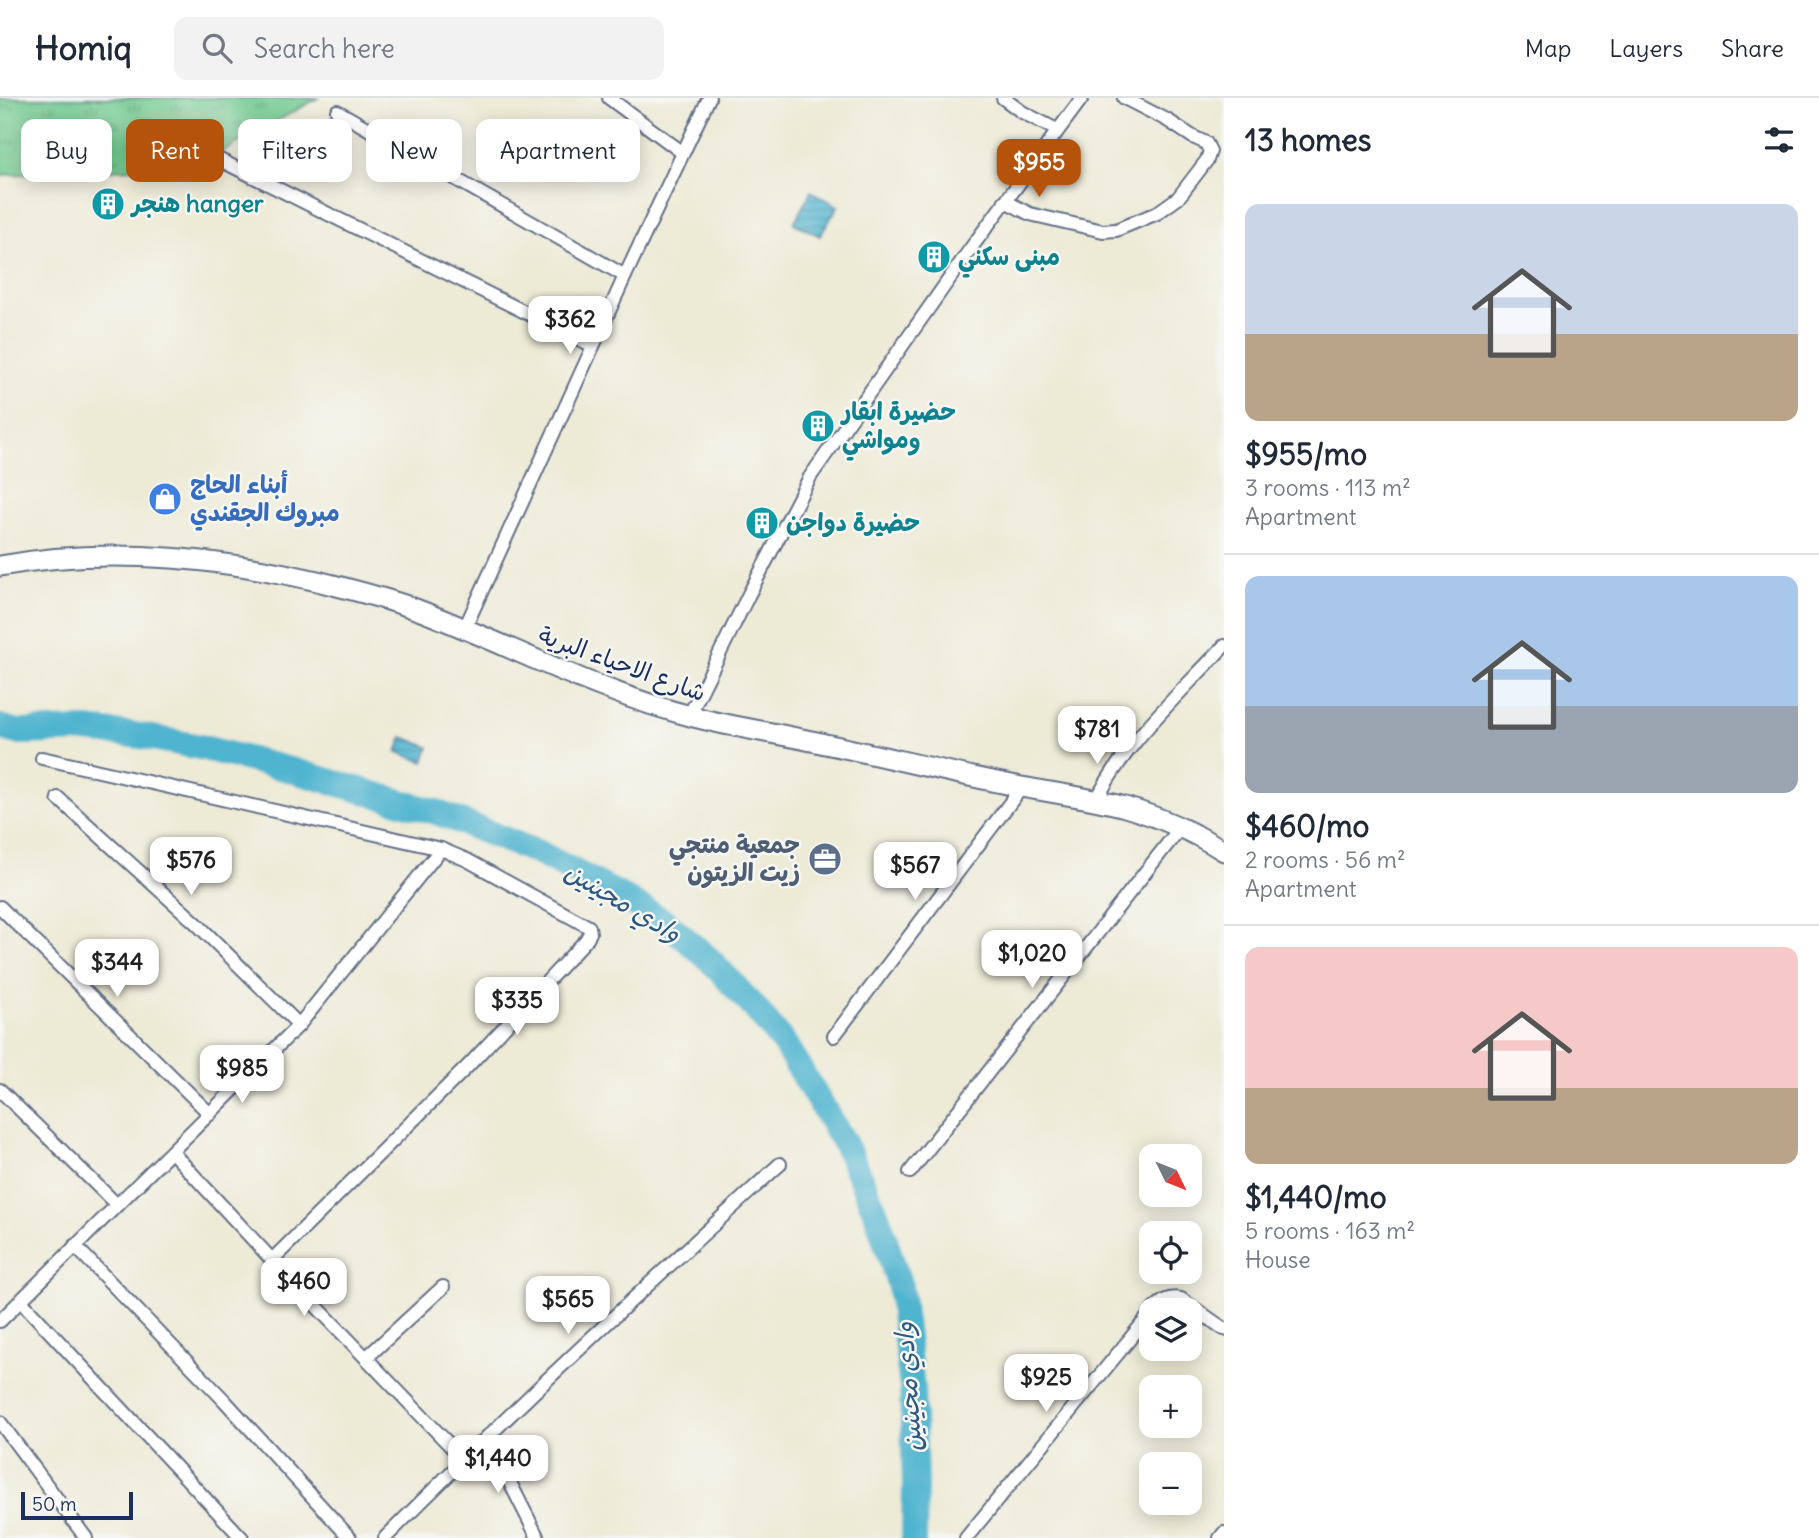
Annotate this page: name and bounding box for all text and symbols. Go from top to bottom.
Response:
search box [174,17,664,80]
text: Homiq [35,27,132,69]
icon: search [198,29,236,67]
text: Search here [254,32,395,65]
text: Map [1525,33,1571,63]
text: Layers [1609,33,1683,63]
text: Share [1721,33,1784,63]
chip: Buy [21,119,112,182]
chip: Rent [126,119,224,182]
chip: Filters [238,119,352,182]
chip: New [366,119,462,182]
chip: Apartment [476,119,640,182]
text: 13 homes [1245,121,1371,159]
icon: filters [1760,121,1798,159]
pin: $955 [998,140,1080,199]
text: $955 [1013,147,1065,176]
building icon: هنجر hanger [89,185,127,223]
place label: هنجر hanger [130,188,264,218]
building icon: مبنى سكني [915,238,953,276]
place label: مبنى سكني [958,241,1060,278]
icon: home [1459,250,1585,376]
pin: $362 [529,296,611,356]
text: $362 [544,304,596,333]
place label: حضيرة ابقار ومواشي [840,396,956,461]
building icon: حضيرة ابقار ومواشي [799,407,837,445]
text: $955/mo [1245,435,1367,473]
place label: أبناء الحاج مبروك الجقندي [190,469,340,531]
text: 3 rooms · 113 m² [1245,473,1411,502]
shop icon: أبناء الحاج مبروك الجقندي [146,480,184,518]
text: Apartment [1245,502,1357,531]
building icon: حضيرة دواجن [743,504,781,542]
place label: حضيرة دواجن [786,507,920,537]
street label: شارع الاحياء البرية [534,619,710,710]
icon: home [1459,622,1585,748]
pin: $781 [1056,706,1138,766]
text: $781 [1074,714,1120,743]
text: $460/mo [1245,807,1369,845]
place label: جمعية منتجي زيت الزيتون [669,829,800,889]
pin: $576 [150,838,232,897]
office icon: جمعية منتجي زيت الزيتون [806,840,844,878]
pin: $567 [874,842,956,902]
text: $576 [166,845,216,874]
text: 2 rooms · 56 m² [1245,845,1406,874]
text: $567 [890,850,940,879]
water label: وادي مجينين [558,854,687,952]
text: Apartment [1245,874,1357,903]
pin: $1,020 [975,930,1089,990]
text: $1,020 [997,938,1067,967]
pin: $344 [76,940,158,999]
text: $344 [91,947,143,976]
pin: $335 [476,978,558,1037]
text: $335 [491,985,543,1014]
icon: home [1459,993,1585,1119]
pin: $985 [201,1046,283,1105]
text: $985 [216,1053,268,1082]
north arrow [1139,1144,1202,1208]
map controls [1139,1144,1202,1515]
text: $1,440/mo [1245,1178,1387,1216]
text: 5 rooms · 163 m² [1245,1216,1415,1245]
button: locate [1139,1221,1202,1284]
text: House [1245,1245,1311,1274]
pin: $460 [263,1258,345,1318]
text: $460 [277,1266,331,1295]
pin: $565 [527,1276,609,1336]
text: $565 [542,1284,594,1313]
button: layers [1139,1298,1202,1361]
water label: وادي مجينين [887,1321,931,1453]
pin: $925 [1005,1354,1087,1414]
text: $925 [1020,1362,1072,1391]
button: + [1139,1375,1202,1438]
pin: $1,440 [441,1436,555,1495]
text: $1,440 [464,1443,532,1472]
button: − [1139,1452,1202,1515]
scale bar [21,1489,133,1521]
text: 50 m [32,1492,77,1516]

